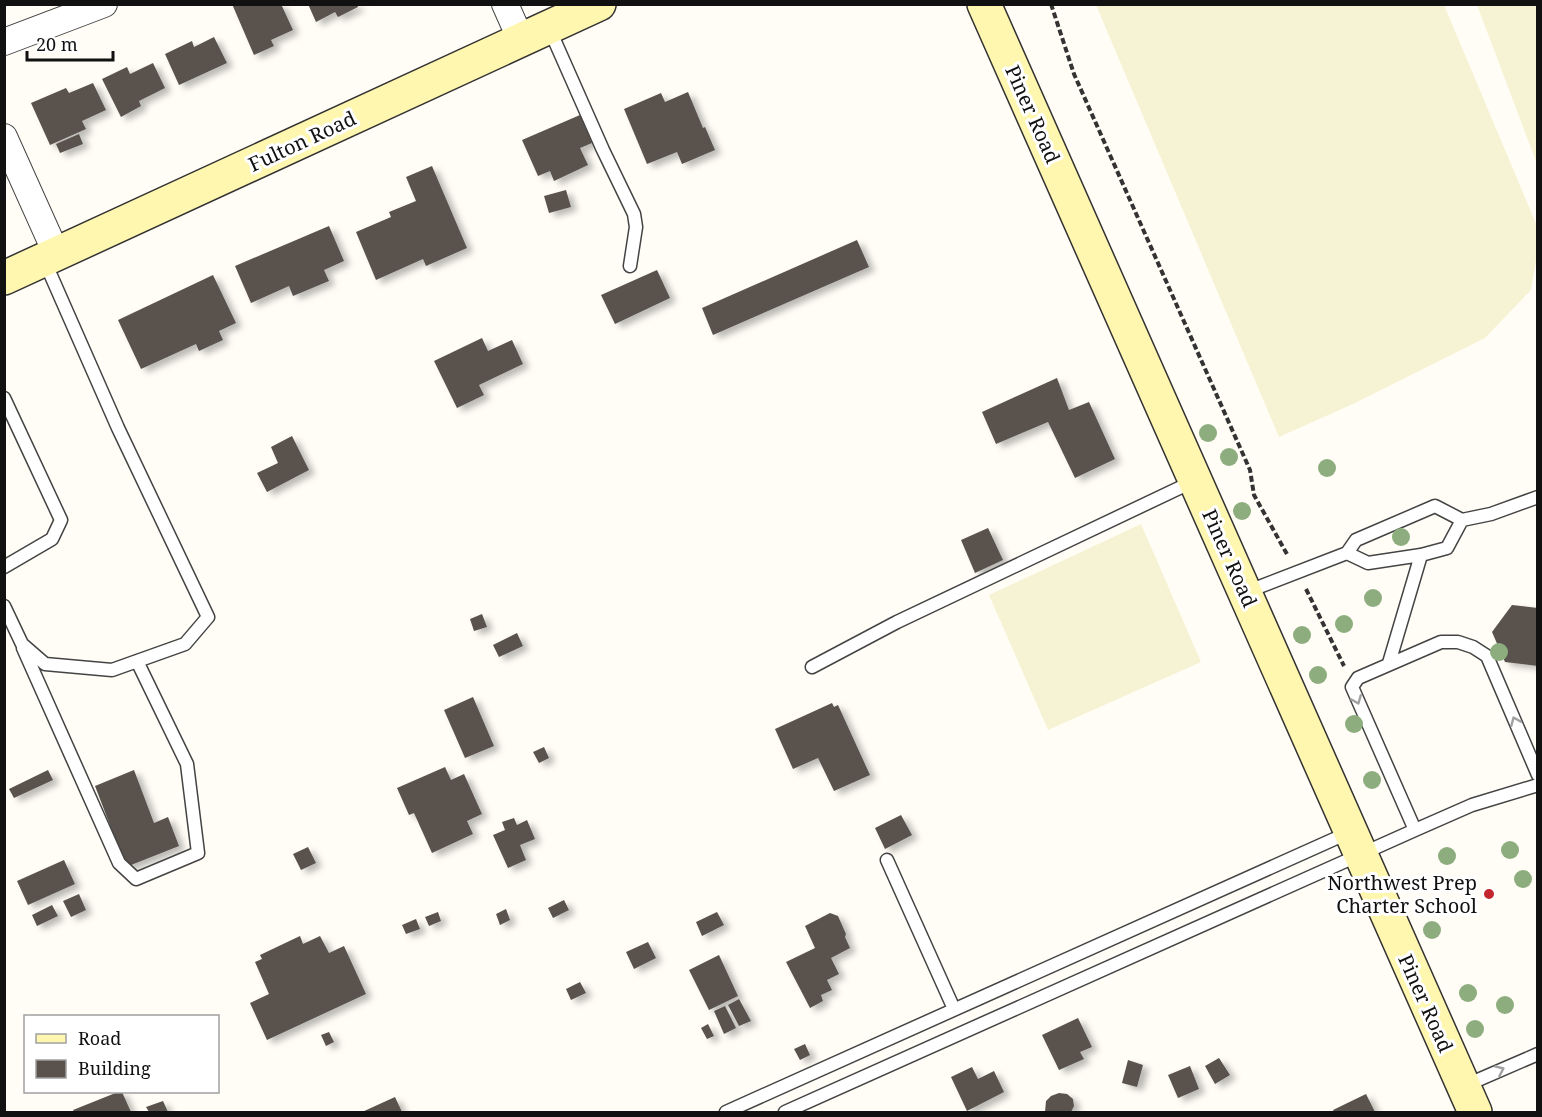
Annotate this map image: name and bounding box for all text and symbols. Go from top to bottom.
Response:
scale bar [27,24,112,62]
text: 20 m [36,32,78,56]
street label: Piner Road [999,61,1067,167]
street label: Fulton Road [244,104,360,178]
street label: Piner Road [1196,505,1264,611]
one-way arrow [1350,694,1362,705]
one-way arrow [1510,716,1522,727]
place label: Northwest Prep Charter School [1327,869,1477,919]
marker: Northwest Prep Charter School [1482,887,1496,901]
street label: Piner Road [1392,950,1460,1056]
legend [24,1015,219,1093]
text: Road [78,1026,121,1050]
text: Building [78,1056,151,1080]
one-way arrow [1494,1065,1505,1077]

